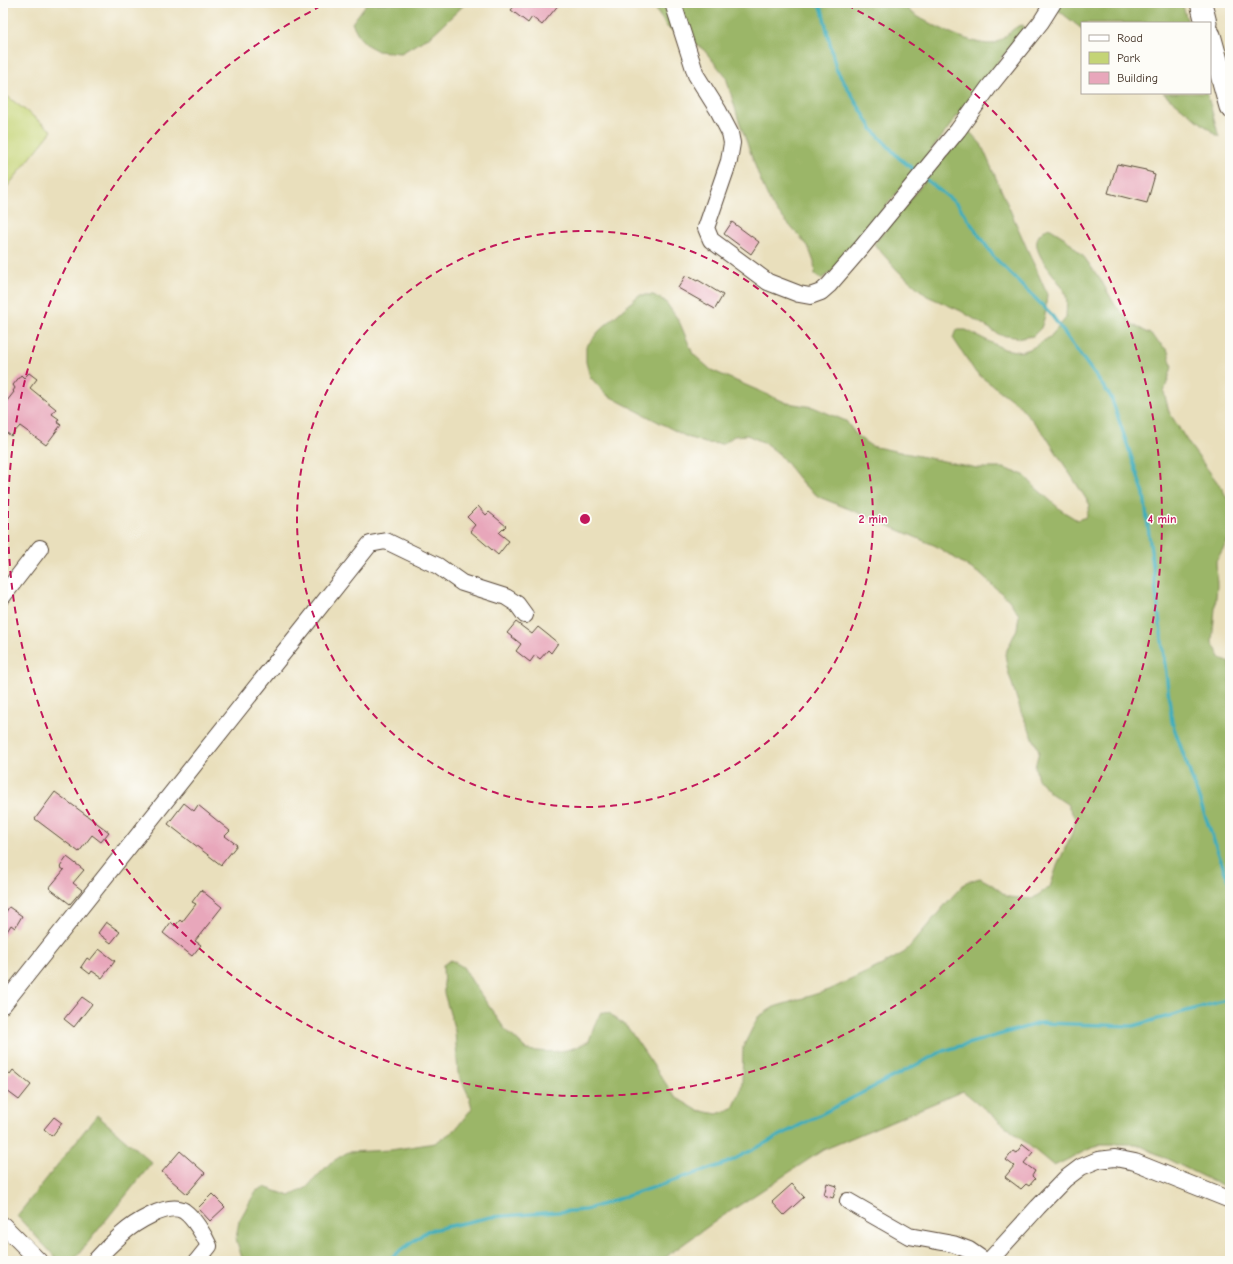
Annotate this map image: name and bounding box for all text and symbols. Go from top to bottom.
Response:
legend [1081,22,1211,94]
text: Road [1117,31,1143,45]
text: Park [1117,51,1140,65]
text: Building [1117,71,1158,85]
centre of rings [578,512,592,526]
text: 2 min [858,512,888,526]
text: 4 min [1148,512,1176,526]

